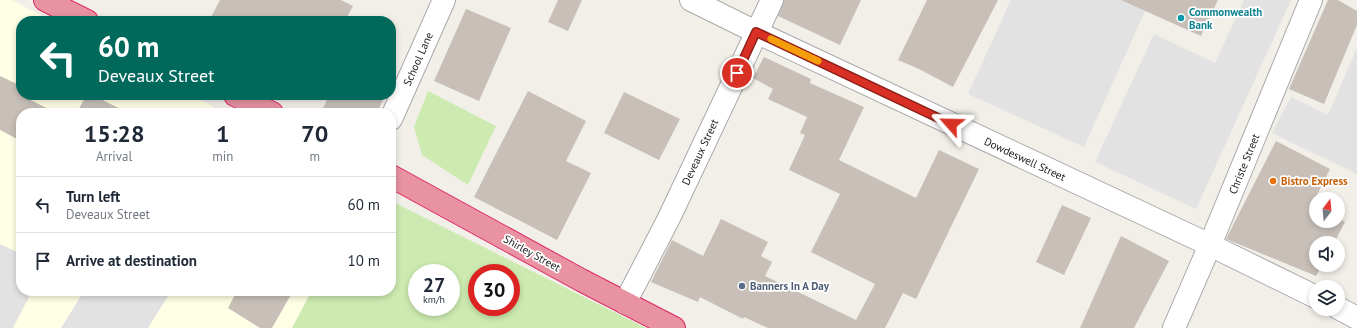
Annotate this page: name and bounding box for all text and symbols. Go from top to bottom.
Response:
place label: Commonwealth Bank [1189,5,1262,32]
marker: Commonwealth Bank [1176,13,1186,23]
text: 60 m [98,28,159,65]
street label: School Lane [400,30,436,88]
icon: left [32,32,84,84]
pin [720,56,754,90]
icon: arrive [726,62,748,84]
text: Deveaux Street [98,64,214,87]
position arrow [930,103,972,145]
street label: Deveaux Street [679,117,721,187]
text: 15:28 [84,118,145,149]
text: 1 [216,118,230,149]
text: 70 [301,118,328,149]
street label: Christe Street [1226,132,1263,196]
street label: Dowdeswell Street [982,134,1068,184]
text: Arrival [96,148,132,165]
text: min [212,148,233,165]
text: m [309,148,320,165]
place label: Bistro Express [1281,174,1348,188]
marker: Bistro Express [1268,176,1278,186]
text: Turn left [66,187,120,206]
north arrow [1309,192,1345,228]
map controls [1309,192,1345,316]
icon: left [32,194,54,216]
text: 60 m [347,195,380,214]
text: Deveaux Street [66,206,150,223]
street label: Shirley Street [501,232,563,274]
button: sound [1309,236,1345,272]
icon: arrive [32,250,54,272]
text: Arrive at destination [66,251,197,270]
text: 10 m [347,251,380,270]
speed limit sign: 30 [468,264,520,316]
text: 27 [423,272,445,298]
place label: Banners In A Day [750,279,830,293]
button: layers [1309,280,1345,316]
marker: Banners In A Day [737,281,747,291]
text: km/h [423,293,445,306]

